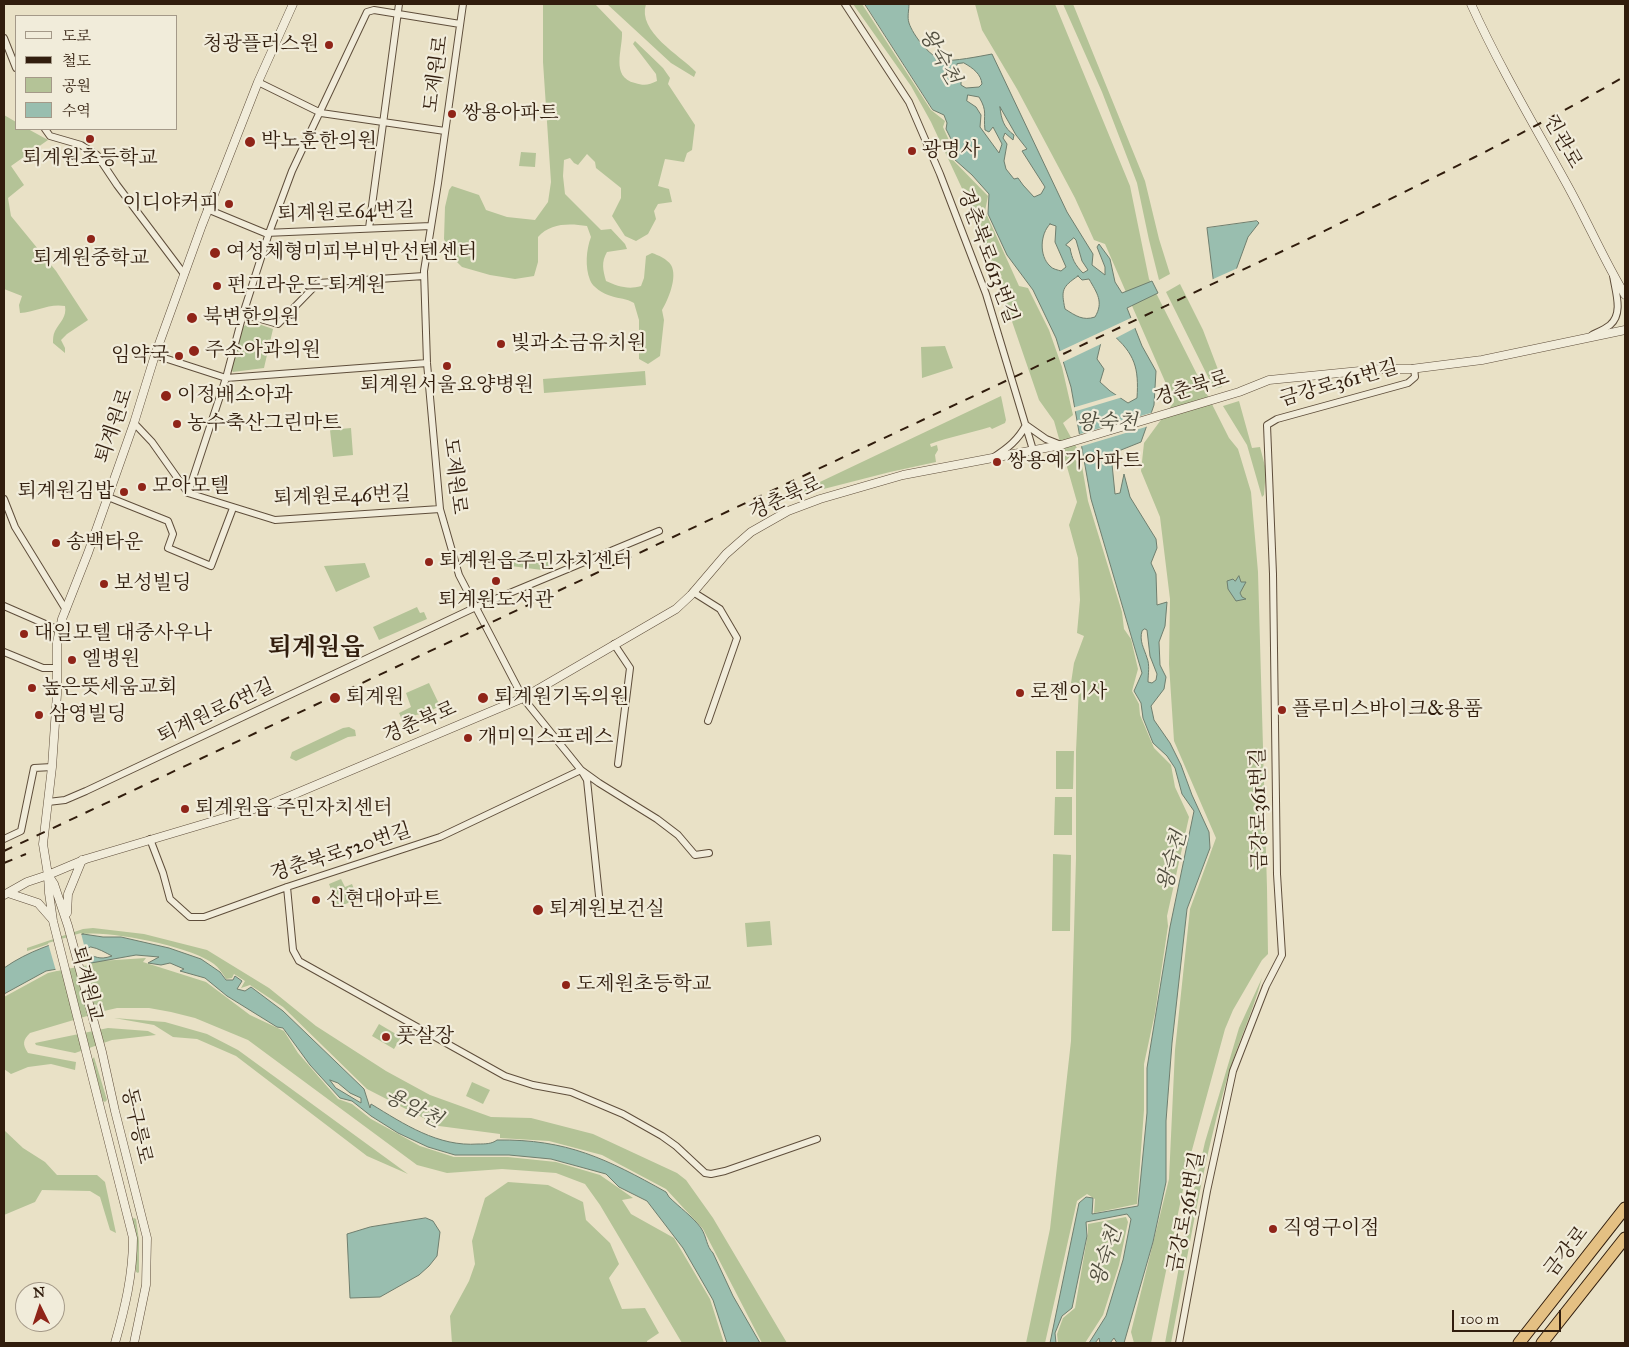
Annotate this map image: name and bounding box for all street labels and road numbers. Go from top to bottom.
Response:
street label: 도제원로 [420,34,454,114]
street label: 진관로 [1537,111,1587,173]
street label: 경춘북로613번길 [951,185,1023,327]
street label: 퇴계원로64번길 [277,199,415,227]
street label: 금강로361번길 [1277,356,1401,412]
street label: 경춘북로 [1152,366,1232,412]
street label: 퇴계원로 [91,386,139,466]
street label: 도제원로 [437,436,471,516]
street label: 경춘북로 [746,472,826,526]
street label: 퇴계원로46번길 [273,483,411,511]
street label: 퇴계원로6번길 [154,674,278,750]
street label: 경춘북로 [380,697,460,749]
street label: 금강로361번길 [1247,747,1273,871]
street label: 경춘북로520번길 [268,819,414,887]
street label: 퇴계원교 [65,944,107,1024]
street label: 동구릉로 [116,1086,156,1166]
street label: 금강로361번길 [1164,1150,1210,1274]
street label: 금강로 [1540,1222,1594,1282]

